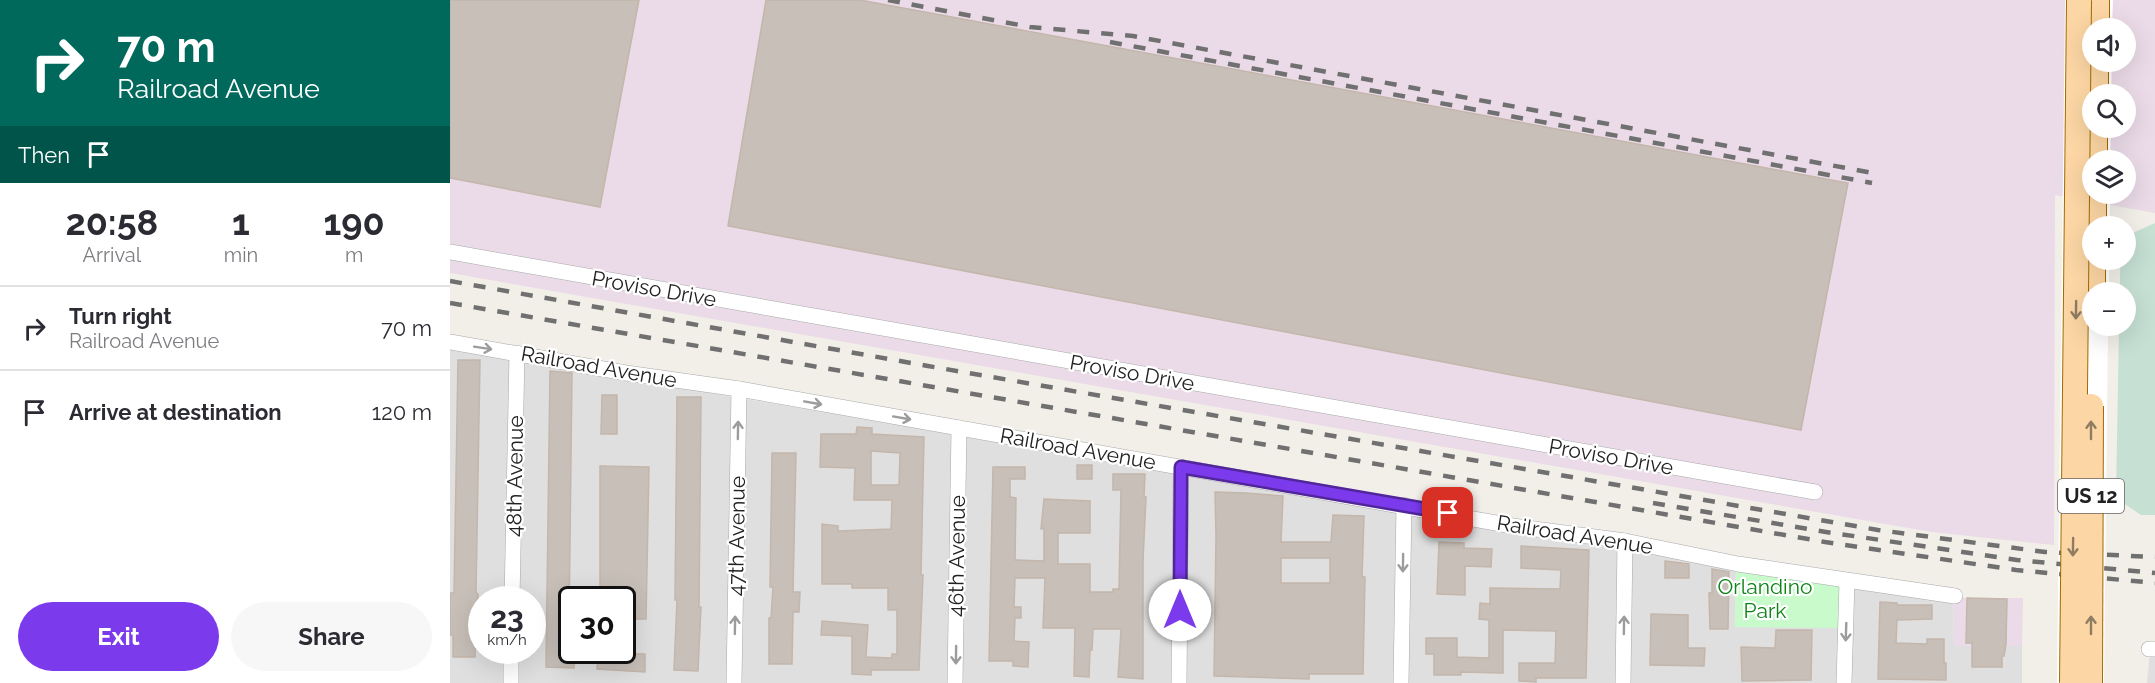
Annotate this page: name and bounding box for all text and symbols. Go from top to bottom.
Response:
map controls [2082,18,2136,336]
button: sound [2082,18,2136,72]
text: 70 m [117,23,216,72]
icon: right [18,24,96,102]
text: Railroad Avenue [117,73,320,104]
button: search [2082,84,2136,138]
icon: arrive [82,138,115,171]
text: Then [18,142,70,168]
button: layers [2082,150,2136,204]
text: 20:58 [65,201,158,243]
text: 1 [232,201,250,243]
text: 190 [324,201,385,243]
button: + [2082,216,2136,270]
text: Arrival [83,243,141,267]
text: min [224,243,258,267]
text: m [345,243,363,267]
street label: Proviso Drive [590,265,718,312]
button: − [2082,282,2136,336]
one-way arrow [2070,300,2082,320]
text: Turn right [69,303,172,329]
icon: right [18,312,51,345]
text: 70 m [381,315,432,341]
text: Railroad Avenue [69,329,219,353]
street label: Railroad Avenue [519,341,679,393]
one-way arrow [473,342,493,353]
street label: Proviso Drive [1068,349,1196,396]
icon: arrive [18,396,51,429]
one-way arrow [802,397,822,408]
text: Arrive at destination [69,399,282,425]
text: 120 m [372,399,432,425]
one-way arrow [892,413,911,424]
street label: 48th Avenue [501,415,528,537]
one-way arrow [733,420,744,440]
one-way arrow [2085,420,2097,440]
street label: Railroad Avenue [998,423,1158,475]
street label: Proviso Drive [1547,433,1675,480]
street label: 47th Avenue [723,476,750,596]
road number: US 12 [2058,479,2124,513]
pin [1422,487,1473,538]
street label: 46th Avenue [943,495,970,617]
icon: arrive [1431,496,1464,529]
street label: Railroad Avenue [1495,510,1655,559]
one-way arrow [2067,537,2079,557]
one-way arrow [1397,553,1409,573]
park label: Orlandino Park [1718,574,1812,623]
position arrow [1148,578,1212,642]
speed limit sign: 30 [558,586,636,664]
text: 23 [490,600,524,635]
button: Exit [18,602,219,671]
button: Share [231,602,432,671]
one-way arrow [729,615,741,635]
one-way arrow [1618,615,1630,635]
one-way arrow [2085,615,2096,635]
one-way arrow [1840,621,1851,641]
text: km/h [487,631,527,649]
one-way arrow [950,644,962,664]

